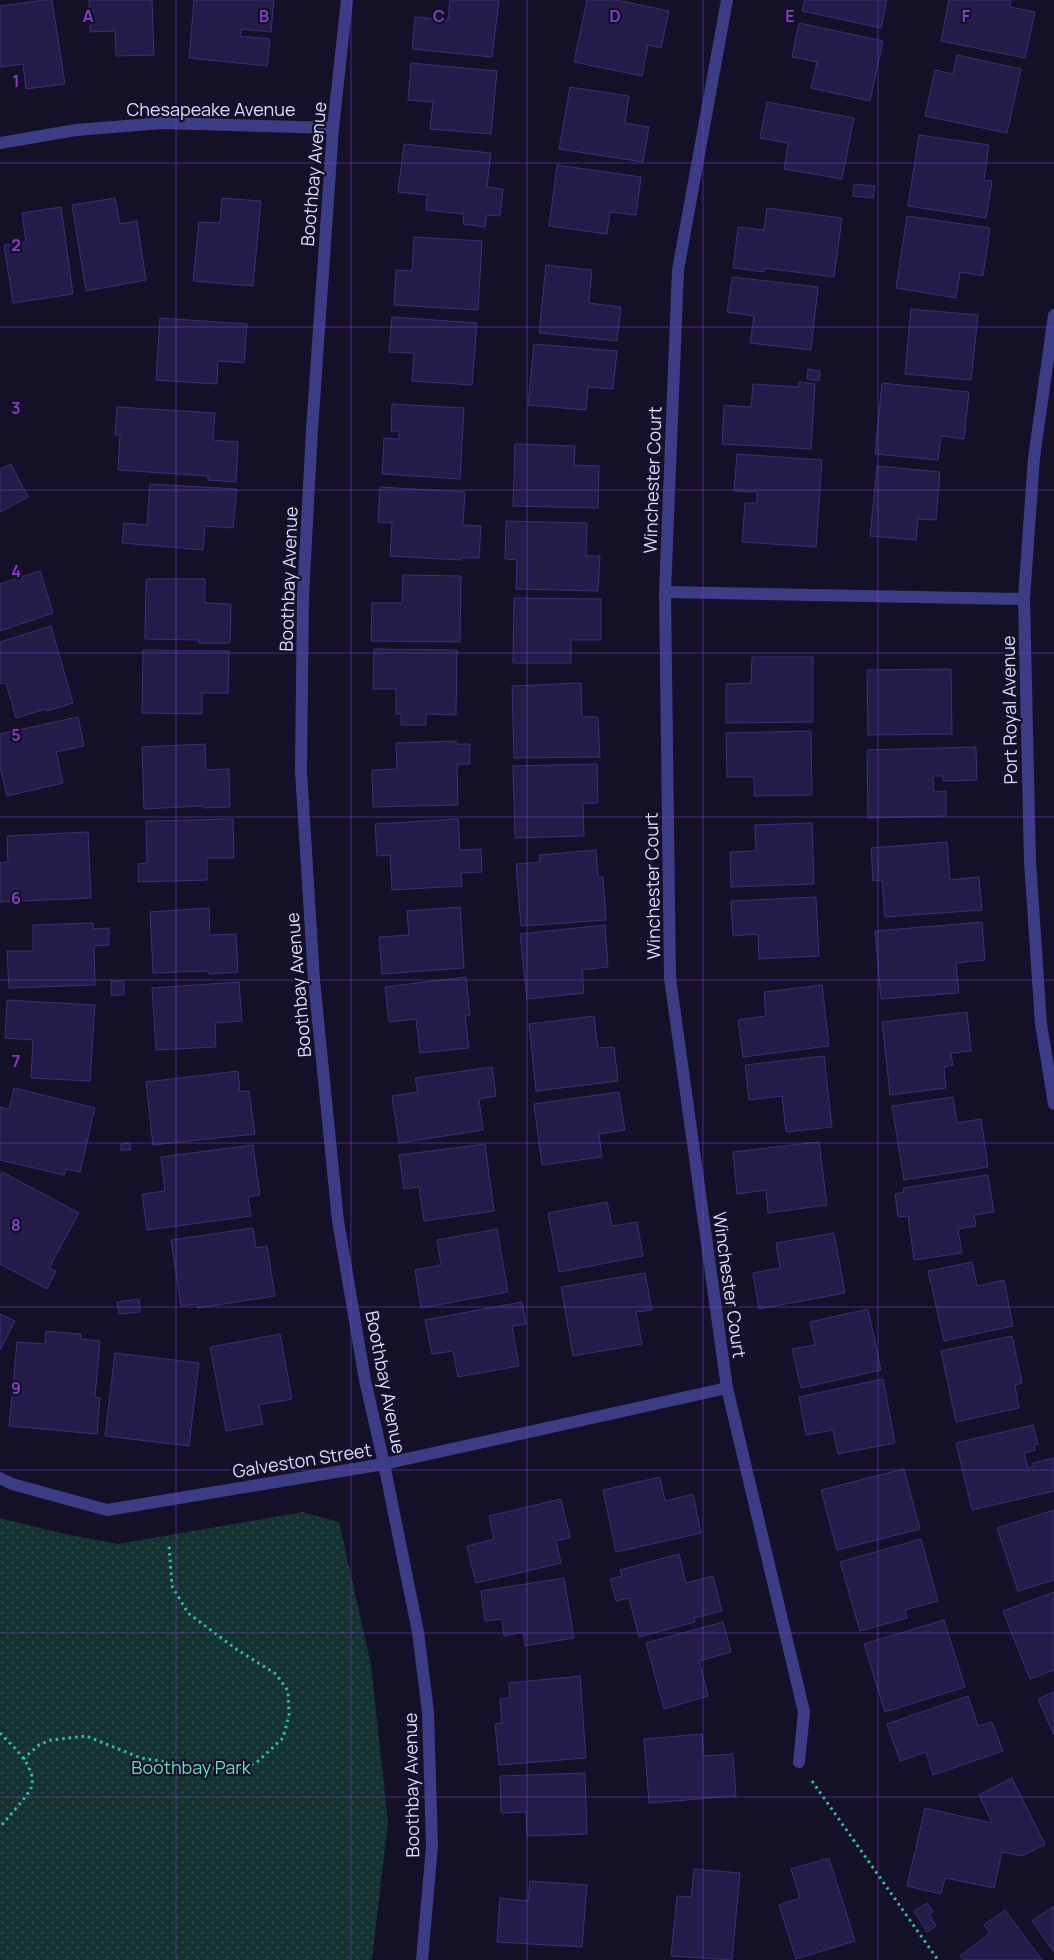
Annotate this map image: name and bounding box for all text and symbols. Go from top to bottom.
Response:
text: A [83,5,94,27]
text: B [259,5,269,27]
text: C [433,5,445,27]
text: D [609,5,621,27]
text: E [785,5,795,27]
text: F [962,5,971,27]
text: 1 [12,70,20,92]
street label: Chesapeake Avenue [126,97,296,121]
street label: Boothbay Avenue [295,101,331,247]
text: 2 [11,234,21,256]
text: 3 [11,397,21,419]
street label: Winchester Court [637,406,667,554]
street label: Boothbay Avenue [273,506,303,652]
text: 4 [11,560,21,582]
street label: Port Royal Avenue [996,635,1022,785]
text: 5 [11,724,21,746]
street label: Winchester Court [639,812,665,960]
text: 6 [11,887,21,909]
street label: Boothbay Avenue [280,912,316,1058]
text: 7 [12,1050,20,1072]
street label: Winchester Court [708,1210,752,1360]
text: 8 [11,1214,21,1236]
street label: Boothbay Avenue [360,1309,412,1455]
text: 9 [11,1377,21,1399]
street label: Galveston Street [231,1437,373,1483]
street label: Boothbay Avenue [398,1712,424,1858]
park label: Boothbay Park [131,1755,252,1779]

